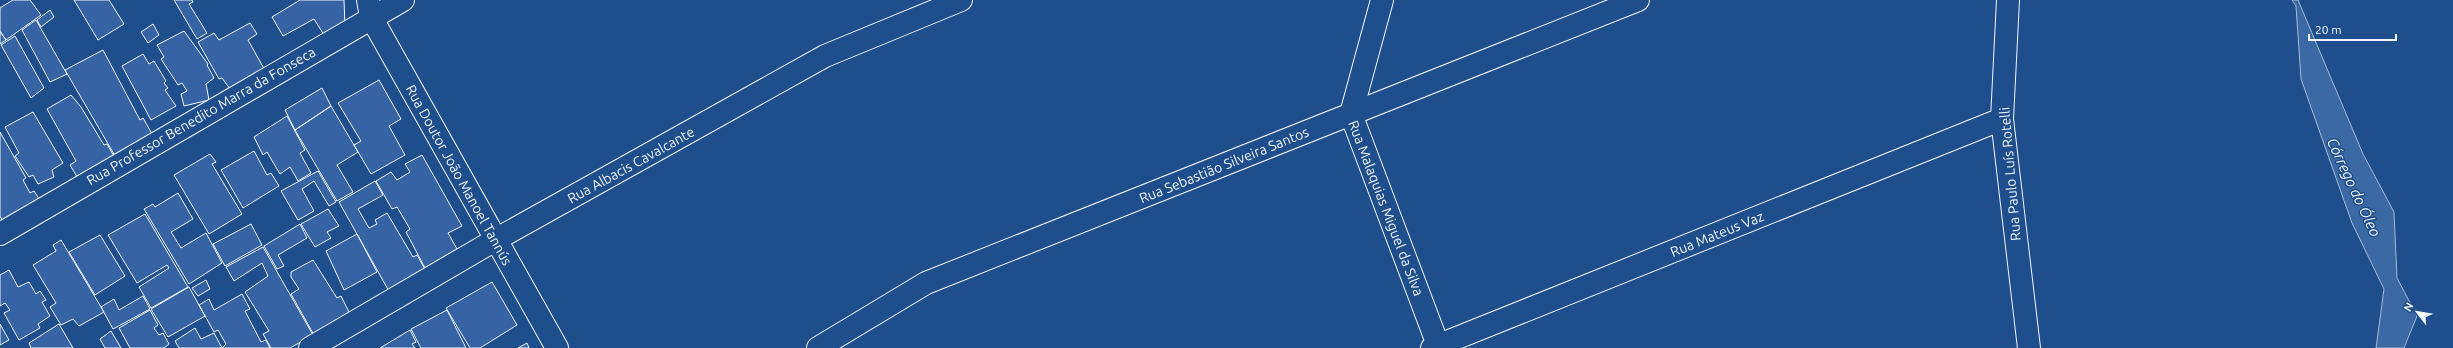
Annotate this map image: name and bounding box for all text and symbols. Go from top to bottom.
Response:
scale bar [2309,16,2396,42]
text: 20 m [2315,23,2342,36]
street label: Rua Professor Benedito Marra da Fonseca [84,44,318,188]
street label: Rua Doutor João Manoel Tannús [403,82,515,268]
street label: Rua Paulo Luís Rotelli [1996,106,2024,242]
street label: Rua Malaquias Miguel da Silva [1345,118,1427,298]
street label: Rua Albacis Cavalcante [565,123,697,207]
street label: Rua Sebastião Silveira Santos [1137,124,1311,206]
water label: Córrego do Óleo [2324,135,2384,239]
street label: Rua Mateus Vaz [1668,208,1766,260]
north arrow [2397,292,2437,332]
text: N [2401,300,2416,313]

